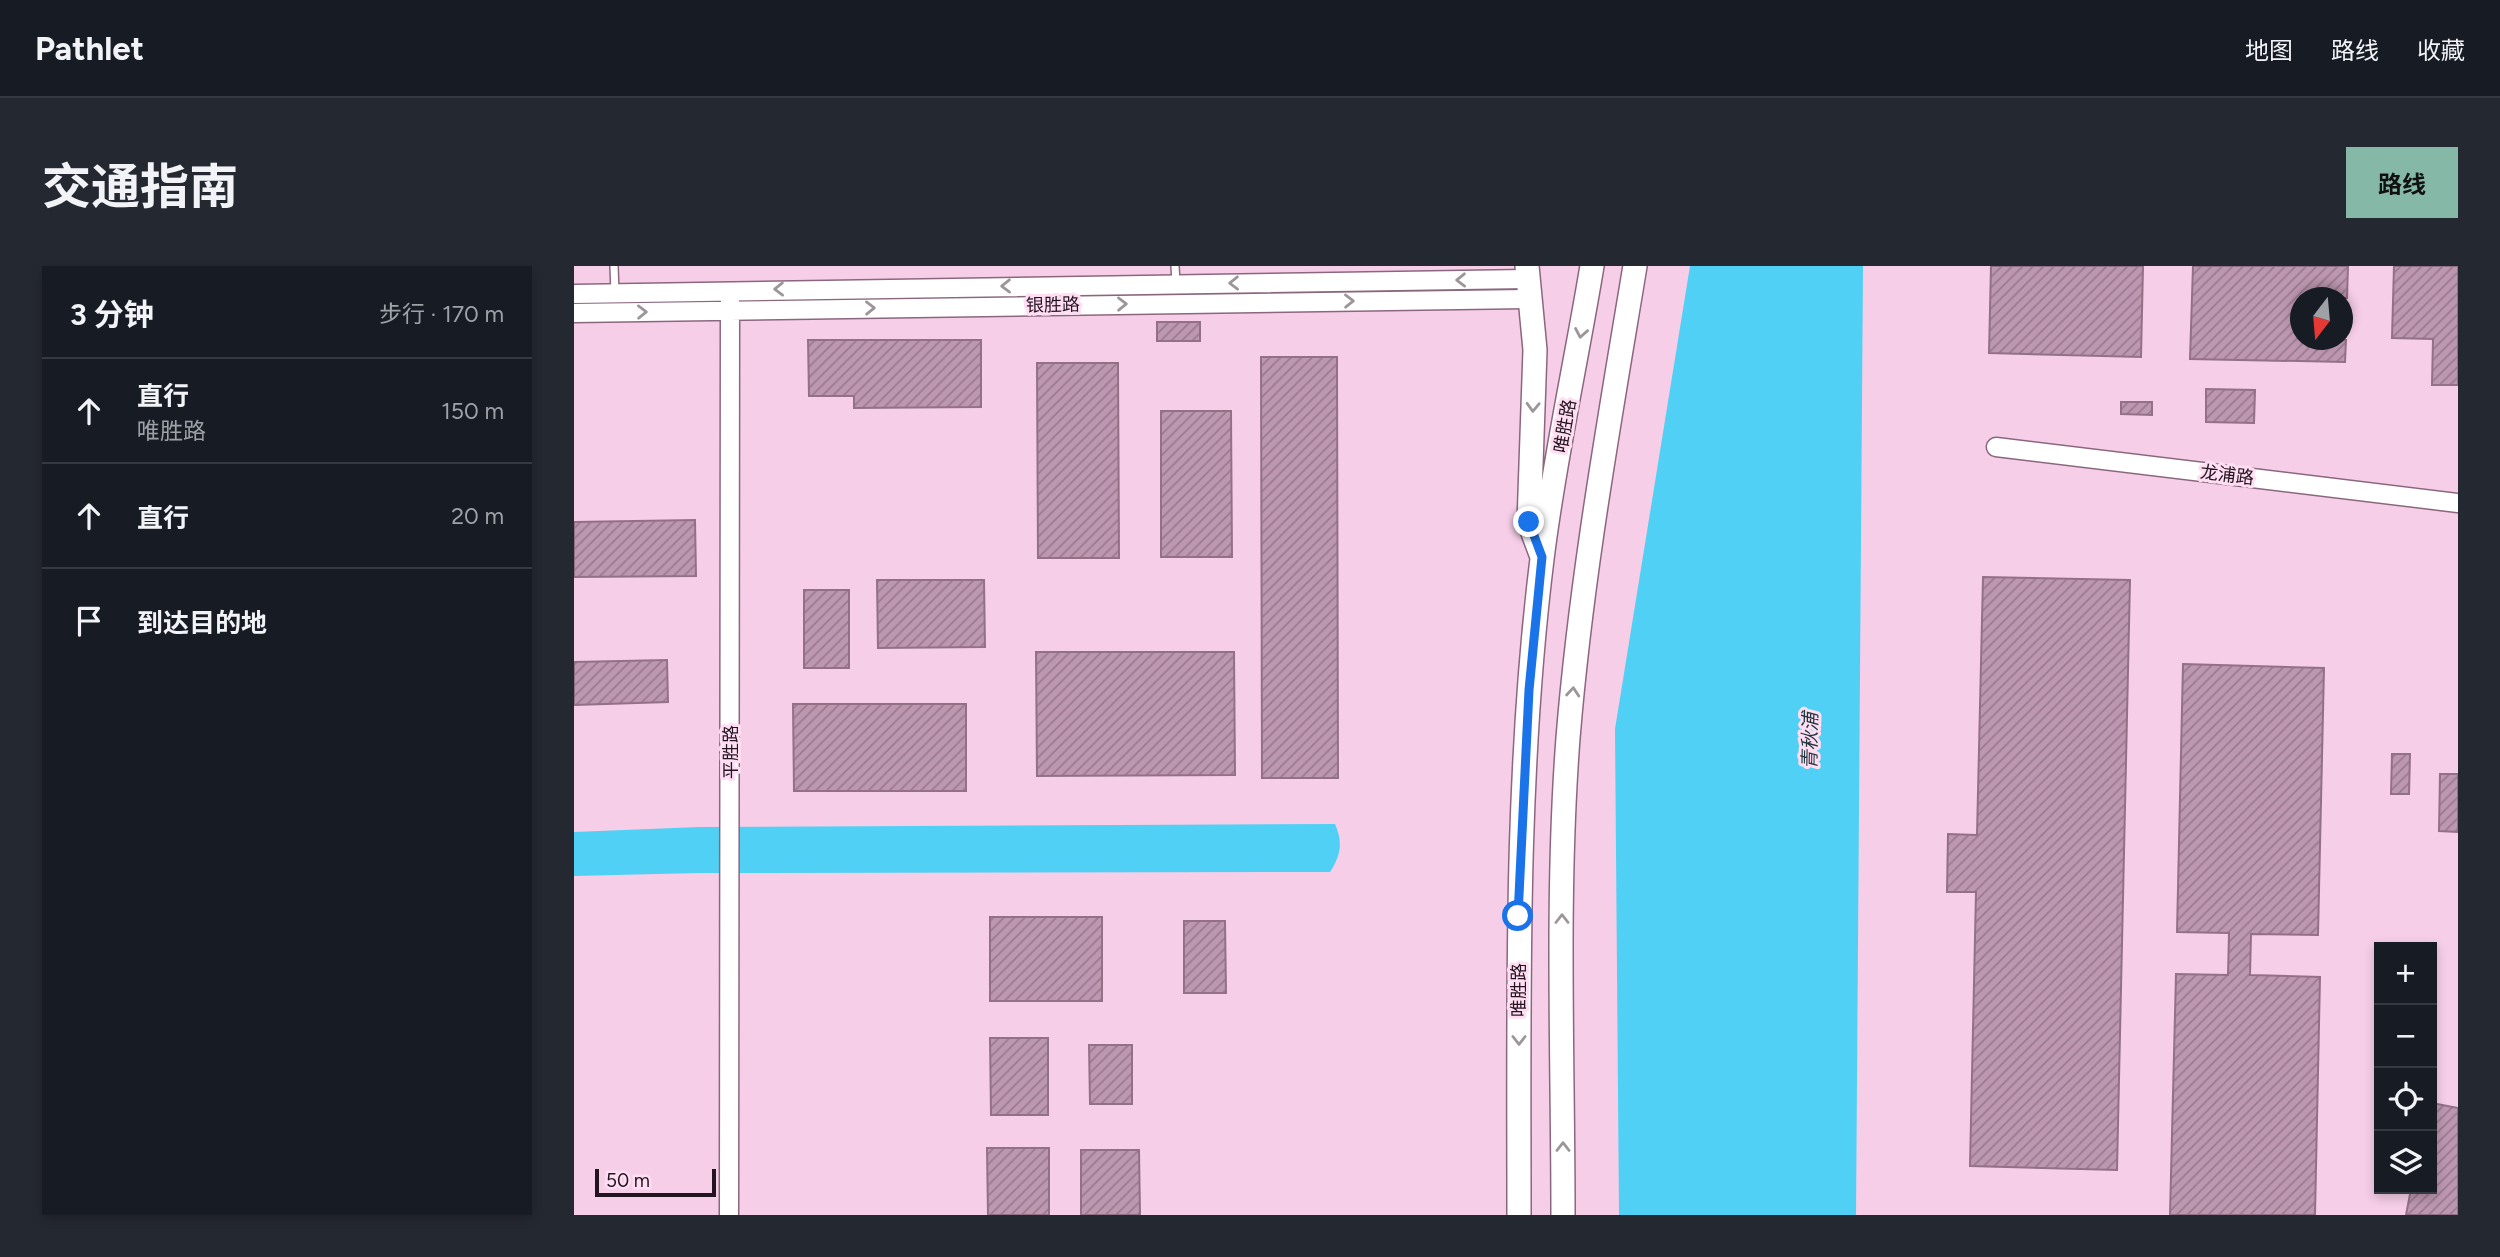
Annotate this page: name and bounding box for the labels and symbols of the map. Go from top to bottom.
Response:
one-way arrow [1456,272,1466,288]
one-way arrow [1228,275,1239,290]
one-way arrow [1001,278,1011,294]
one-way arrow [773,281,784,297]
north arrow [2290,287,2353,350]
street label: 银胜路 [1026,294,1080,316]
one-way arrow [1344,294,1355,309]
one-way arrow [1117,296,1127,312]
one-way arrow [865,300,875,316]
one-way arrow [637,304,648,320]
one-way arrow [1574,327,1589,339]
street label: 唯胜路 [1549,398,1581,454]
one-way arrow [1525,402,1540,413]
street label: 龙浦路 [2199,461,2255,489]
route end [1513,506,1544,537]
one-way arrow [1565,686,1580,697]
water label: 青秋浦 [1798,709,1822,770]
street label: 平胜路 [720,725,742,779]
route start [1502,900,1533,931]
one-way arrow [1554,914,1570,924]
street label: 唯胜路 [1508,963,1530,1017]
one-way arrow [1511,1036,1527,1046]
one-way arrow [1555,1141,1571,1152]
scale bar [595,1166,716,1198]

